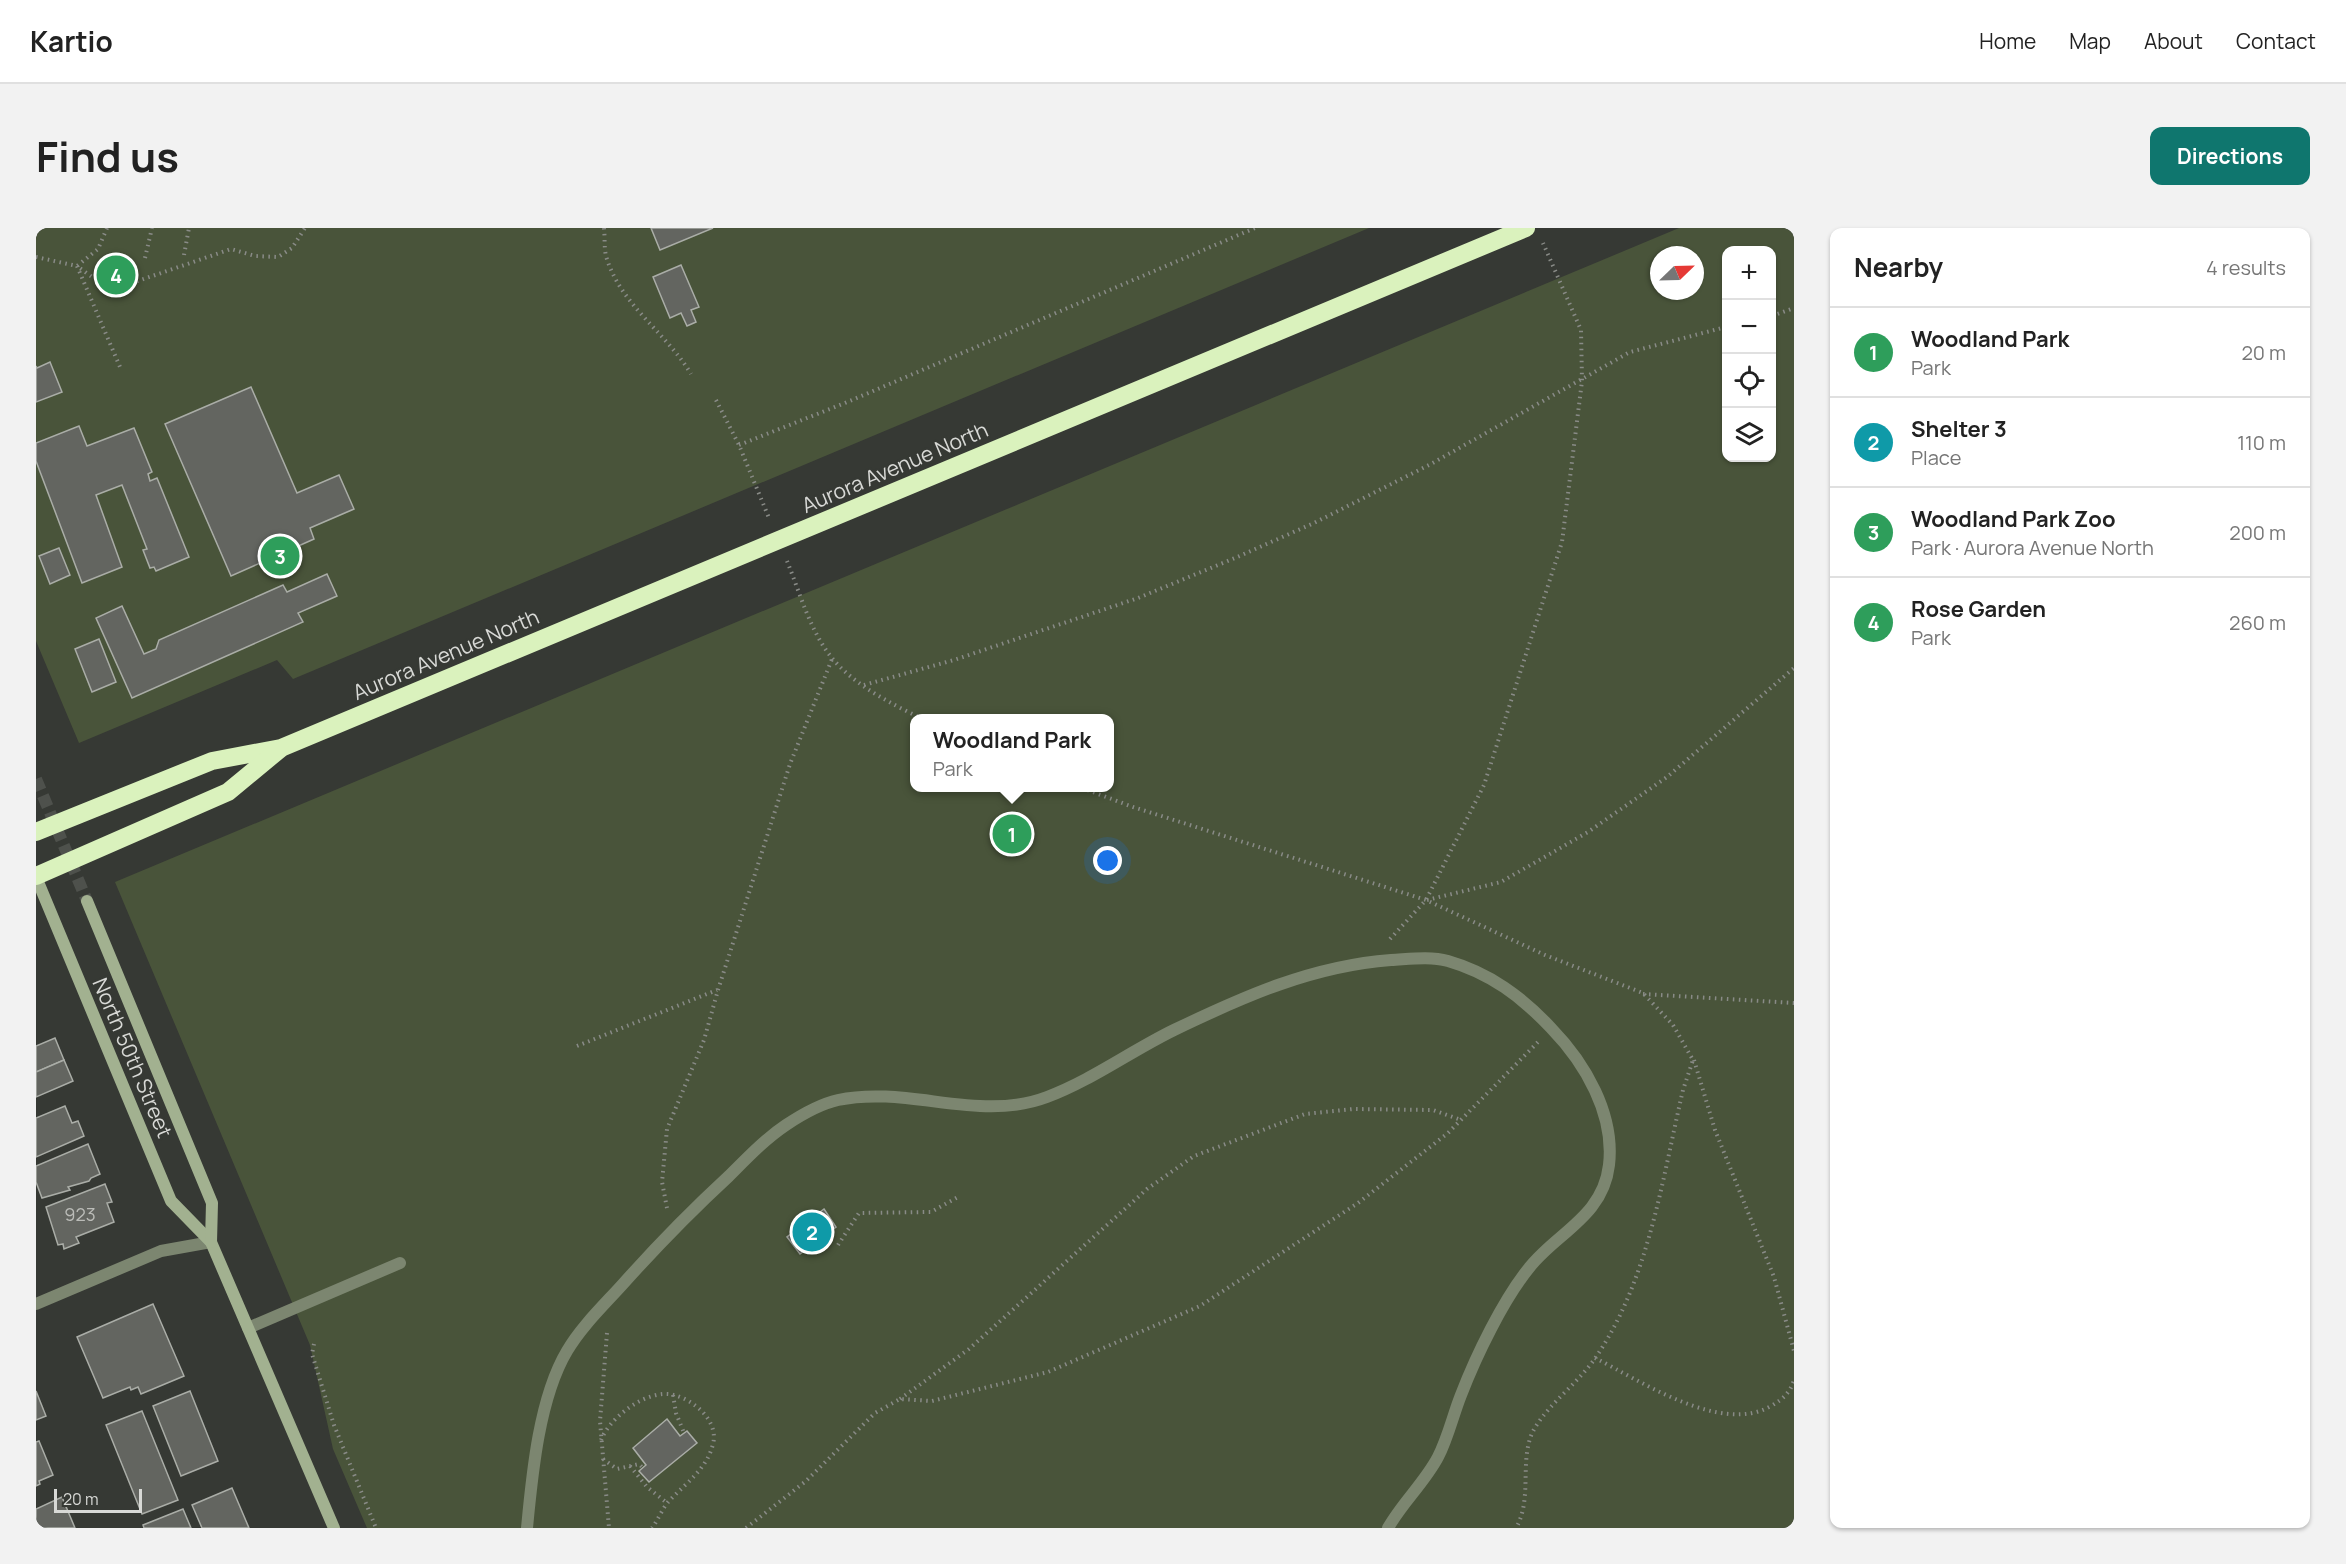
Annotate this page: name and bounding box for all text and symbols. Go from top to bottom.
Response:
text: Kartio [30,22,113,60]
text: Home [1979,27,2036,55]
text: Map [2069,27,2111,55]
text: About [2144,27,2203,55]
text: Contact [2236,27,2316,55]
text: Find us [36,127,179,185]
button: Directions [2150,127,2310,185]
north arrow [1650,246,1704,300]
map controls [1722,246,1776,462]
button: + [1722,246,1776,300]
text: Nearby [1854,249,1943,285]
pin: 4 [96,252,136,298]
text: 4 results [2206,254,2286,281]
button: − [1722,300,1776,354]
text: Woodland Park [1911,324,2069,354]
text: 1 [1869,339,1878,366]
text: 20 m [2241,339,2286,366]
button: locate [1722,354,1776,408]
text: Park [1911,354,1951,381]
button: layers [1722,408,1776,462]
text: Shelter 3 [1911,414,2007,444]
street label: Aurora Avenue North [797,415,992,519]
text: 2 [1868,429,1879,456]
text: 110 m [2237,429,2286,456]
text: Place [1911,444,1961,471]
text: Woodland Park Zoo [1911,504,2116,534]
text: 3 [1868,519,1879,546]
text: 200 m [2229,519,2286,546]
pin: 3 [260,534,300,578]
text: Park · Aurora Avenue North [1911,534,2154,561]
text: Rose Garden [1911,594,2046,624]
street label: Aurora Avenue North [348,602,543,706]
text: 4 [1867,609,1880,636]
text: 260 m [2229,609,2286,636]
text: Park [1911,624,1951,651]
popup [910,714,1114,792]
text: Woodland Park [933,725,1091,755]
text: Park [933,755,973,782]
pin: 1 [992,812,1032,856]
your location [1093,846,1122,875]
street label: North 50th Street [87,973,179,1142]
house number: 923 [64,1202,96,1226]
pin: 2 [792,1210,832,1254]
scale bar [54,1486,142,1514]
text: 20 m [63,1488,99,1510]

